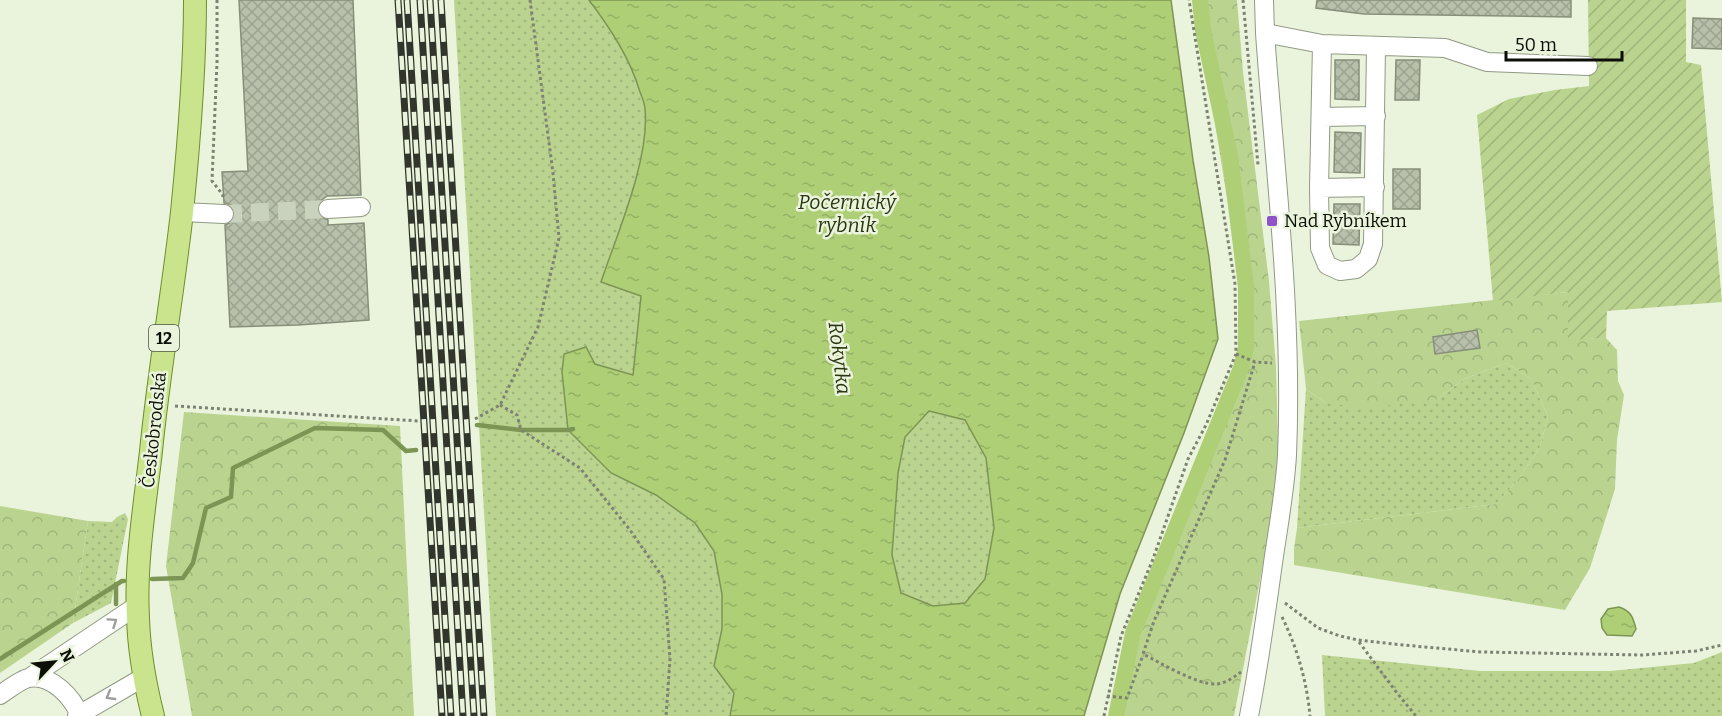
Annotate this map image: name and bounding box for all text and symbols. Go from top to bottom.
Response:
scale bar [1506,24,1622,62]
text: 50 m [1515,34,1557,56]
water label: Počernický rybník [798,190,898,237]
place label: Nad Rybníkem [1284,210,1407,232]
marker: Nad Rybníkem [1265,214,1279,228]
water label: Rokytka [824,320,856,396]
road number: 12 [149,325,179,351]
street label: Českobrodská [137,371,171,489]
one-way arrow [106,618,117,629]
north arrow [24,632,84,692]
text: N [56,646,78,665]
one-way arrow [106,689,116,700]

